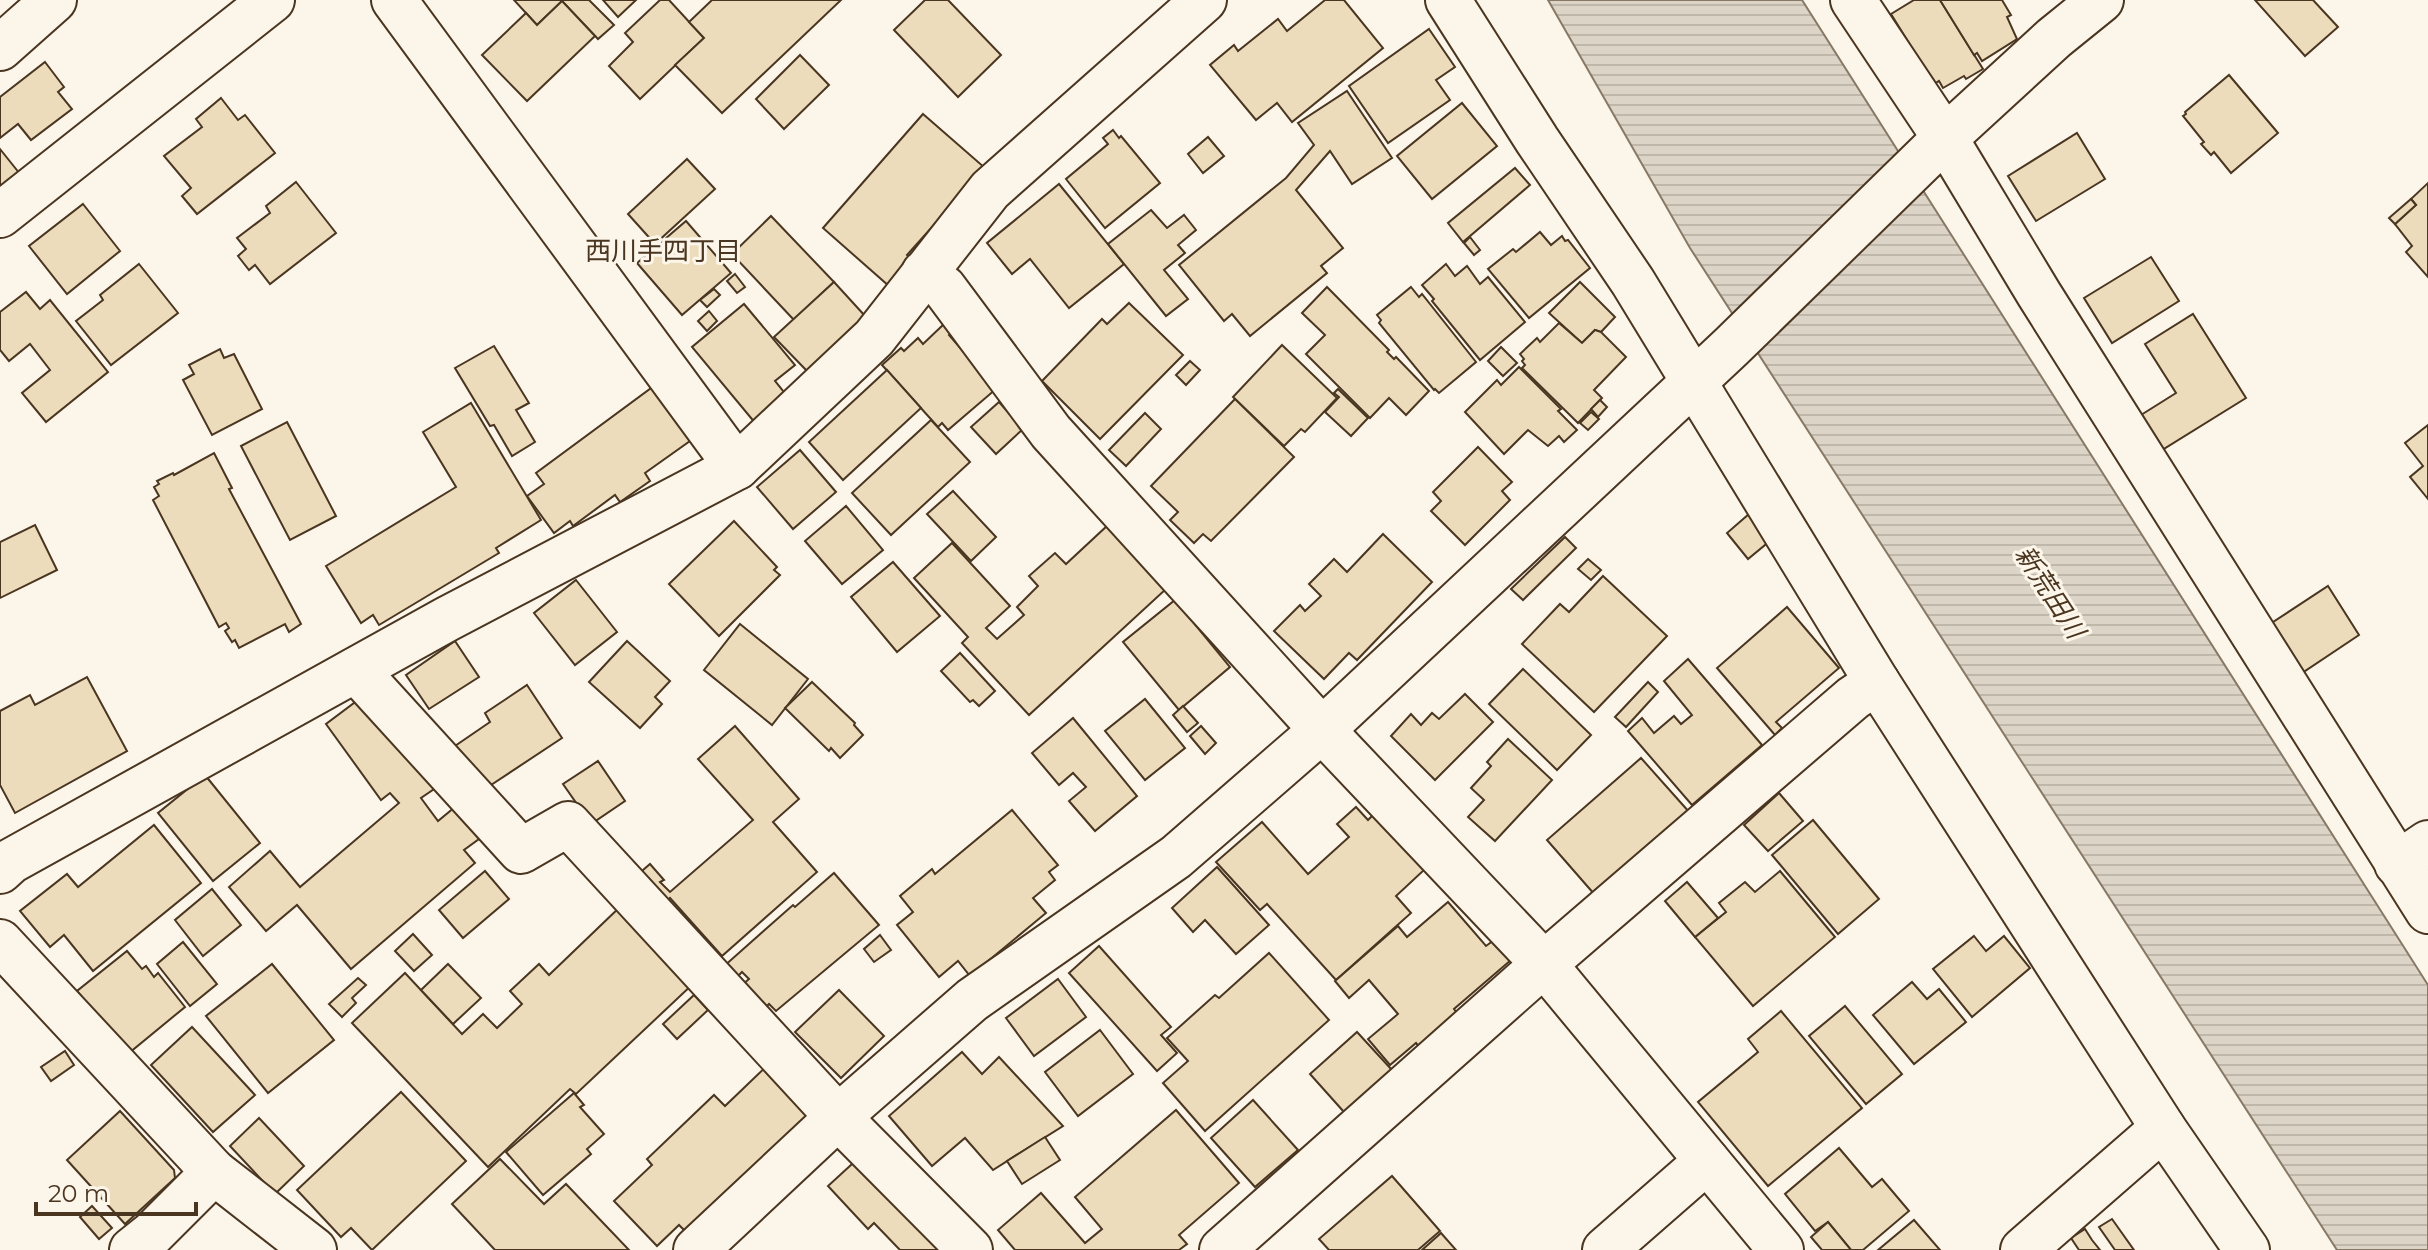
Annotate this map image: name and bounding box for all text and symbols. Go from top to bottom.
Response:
district label: 西川手四丁目 [585,235,741,267]
water label: 新荒田川 [2008,540,2093,647]
scale bar [36,1166,196,1216]
text: 20 m [48,1179,109,1208]

